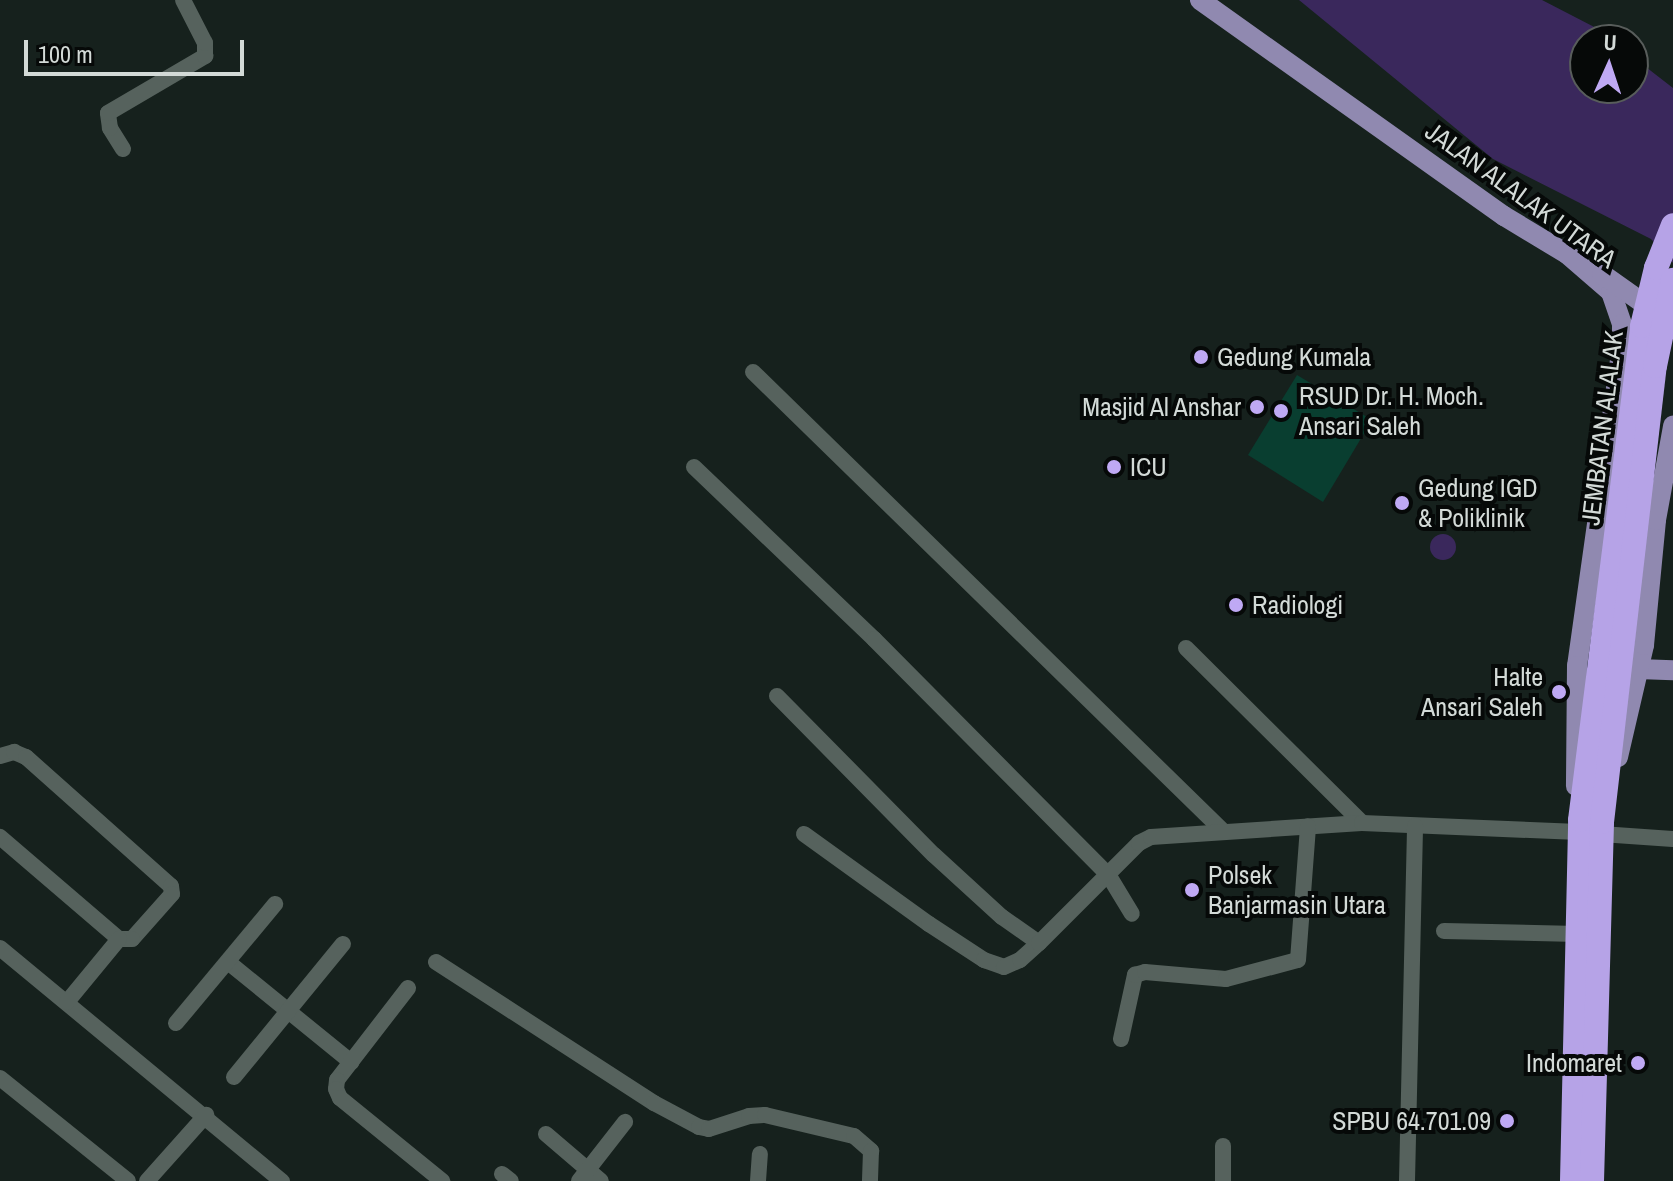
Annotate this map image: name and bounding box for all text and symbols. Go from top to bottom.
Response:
scale bar [28,24,248,74]
north arrow [1569,24,1649,104]
text: U [1603,27,1617,57]
text: 100 m [38,38,93,70]
street label: JALAN ALALAK UTARA [1419,115,1623,275]
street label: JEMBATAN ALALAK [1575,328,1629,528]
place label: Gedung Kumala [1217,341,1371,373]
marker: Gedung Kumala [1192,348,1210,366]
place label: RSUD Dr. H. Moch. Ansari Saleh [1299,380,1484,442]
place label: Masjid Al Anshar [1080,391,1241,423]
marker: Masjid Al Anshar [1248,398,1266,416]
marker: RSUD Dr. H. Moch. Ansari Saleh [1270,400,1292,422]
place label: ICU [1130,451,1167,483]
marker: ICU [1105,458,1123,476]
place label: Gedung IGD & Poliklinik [1418,472,1538,534]
marker: Gedung IGD & Poliklinik [1393,494,1411,512]
place label: Radiologi [1252,589,1343,621]
marker: Radiologi [1227,596,1245,614]
place label: Halte Ansari Saleh [1421,661,1543,722]
marker: Halte Ansari Saleh [1550,683,1568,701]
place label: Polsek Banjarmasin Utara [1208,859,1386,920]
marker: Polsek Banjarmasin Utara [1183,881,1201,899]
place label: Indomaret [1526,1047,1622,1079]
marker: Indomaret [1629,1054,1647,1072]
place label: SPBU 64.701.09 [1332,1105,1491,1137]
marker: SPBU 64.701.09 [1498,1112,1516,1130]

